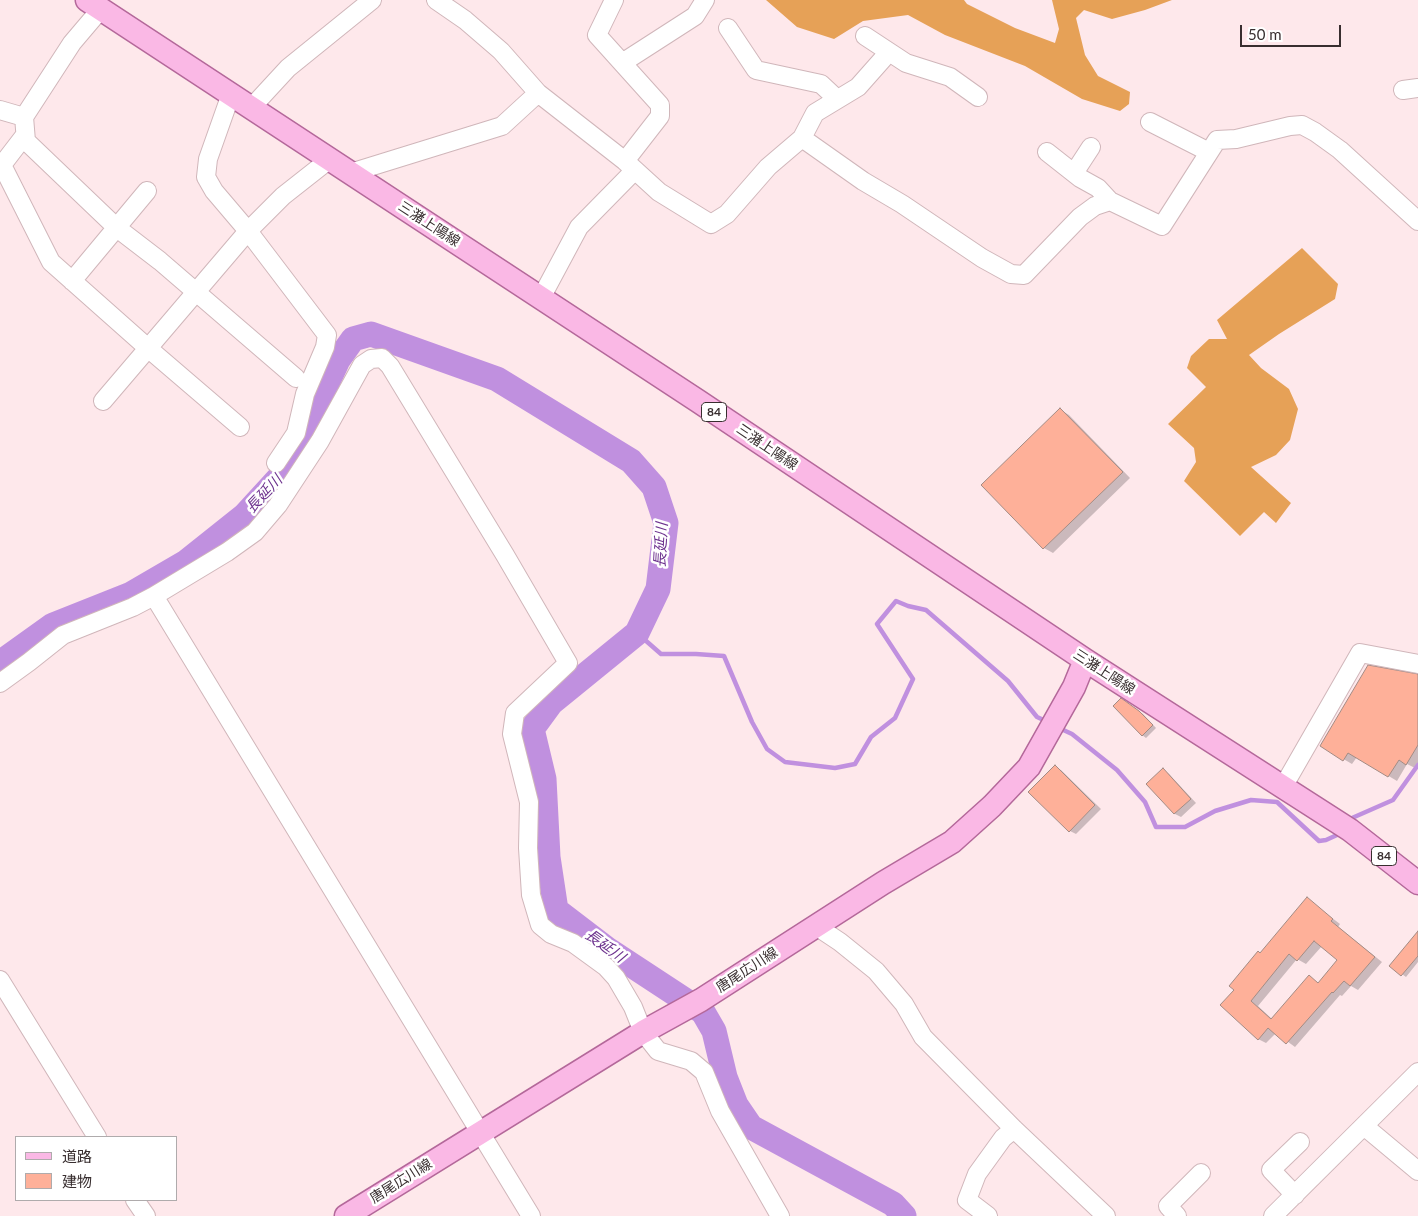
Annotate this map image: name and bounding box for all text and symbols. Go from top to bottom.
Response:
scale bar [1243,15,1344,47]
text: 50 m [1248,25,1282,43]
street label: 三潴上陽線 [395,198,463,250]
road number: 84 [702,402,726,422]
street label: 三潴上陽線 [733,420,801,474]
water label: 長延川 [242,471,286,517]
water label: 長延川 [651,522,671,568]
street label: 三潴上陽線 [1070,646,1138,698]
road number: 84 [1372,846,1396,866]
water label: 長延川 [582,925,628,967]
street label: 唐尾広川線 [713,944,781,996]
legend [15,1136,178,1201]
text: 道路 [62,1147,92,1165]
street label: 唐尾広川線 [367,1155,435,1207]
text: 建物 [62,1172,92,1190]

